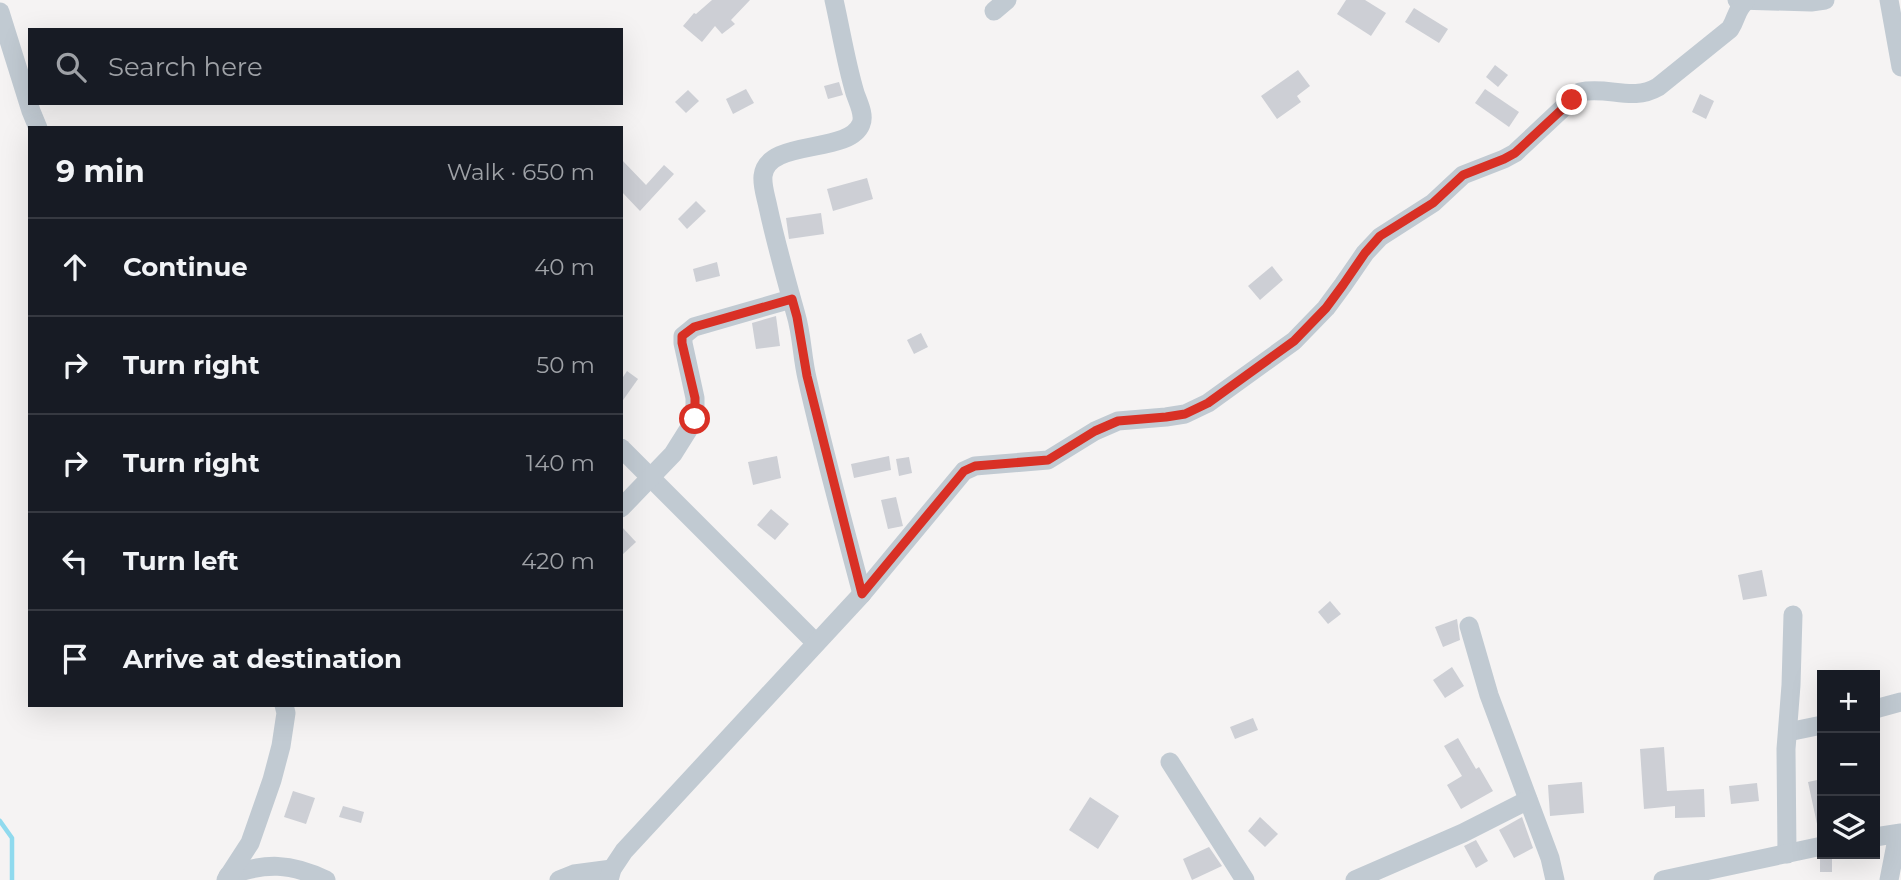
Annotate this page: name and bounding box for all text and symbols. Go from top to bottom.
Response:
search box [28,28,623,105]
icon: search [52,48,90,86]
text: Search here [108,51,263,83]
route end [1556,84,1587,115]
text: 9 min [56,153,145,190]
text: Walk · 650 m [447,158,595,186]
icon: ahead [56,248,94,286]
text: Continue [123,251,248,283]
text: 40 m [534,253,595,281]
icon: right [56,346,94,384]
text: Turn right [123,349,259,381]
text: 50 m [536,351,595,379]
route start [679,403,710,434]
icon: right [56,444,94,482]
text: Turn right [123,447,259,479]
text: 140 m [526,449,595,477]
icon: left [56,542,94,580]
text: Turn left [123,545,239,577]
text: 420 m [521,547,595,575]
icon: arrive [56,640,94,678]
text: Arrive at destination [123,643,402,675]
map controls [1817,670,1880,859]
button: + [1817,670,1880,733]
button: − [1817,733,1880,796]
button: layers [1817,796,1880,859]

